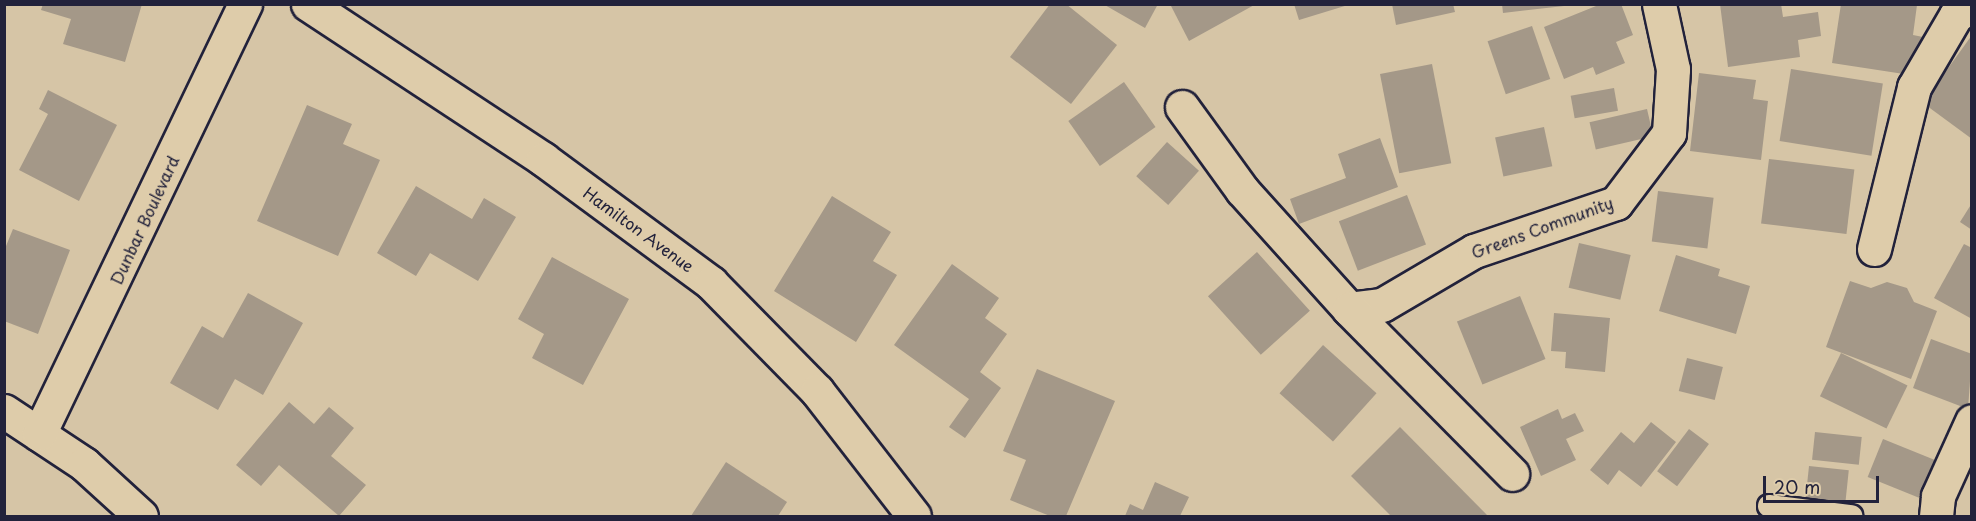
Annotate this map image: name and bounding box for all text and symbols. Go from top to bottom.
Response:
street label: Dunbar Boulevard [106,152,182,288]
street label: Hamilton Avenue [581,183,697,275]
street label: Greens Community [1468,192,1616,262]
scale bar [1766,464,1882,502]
text: 20 m [1774,473,1820,500]

